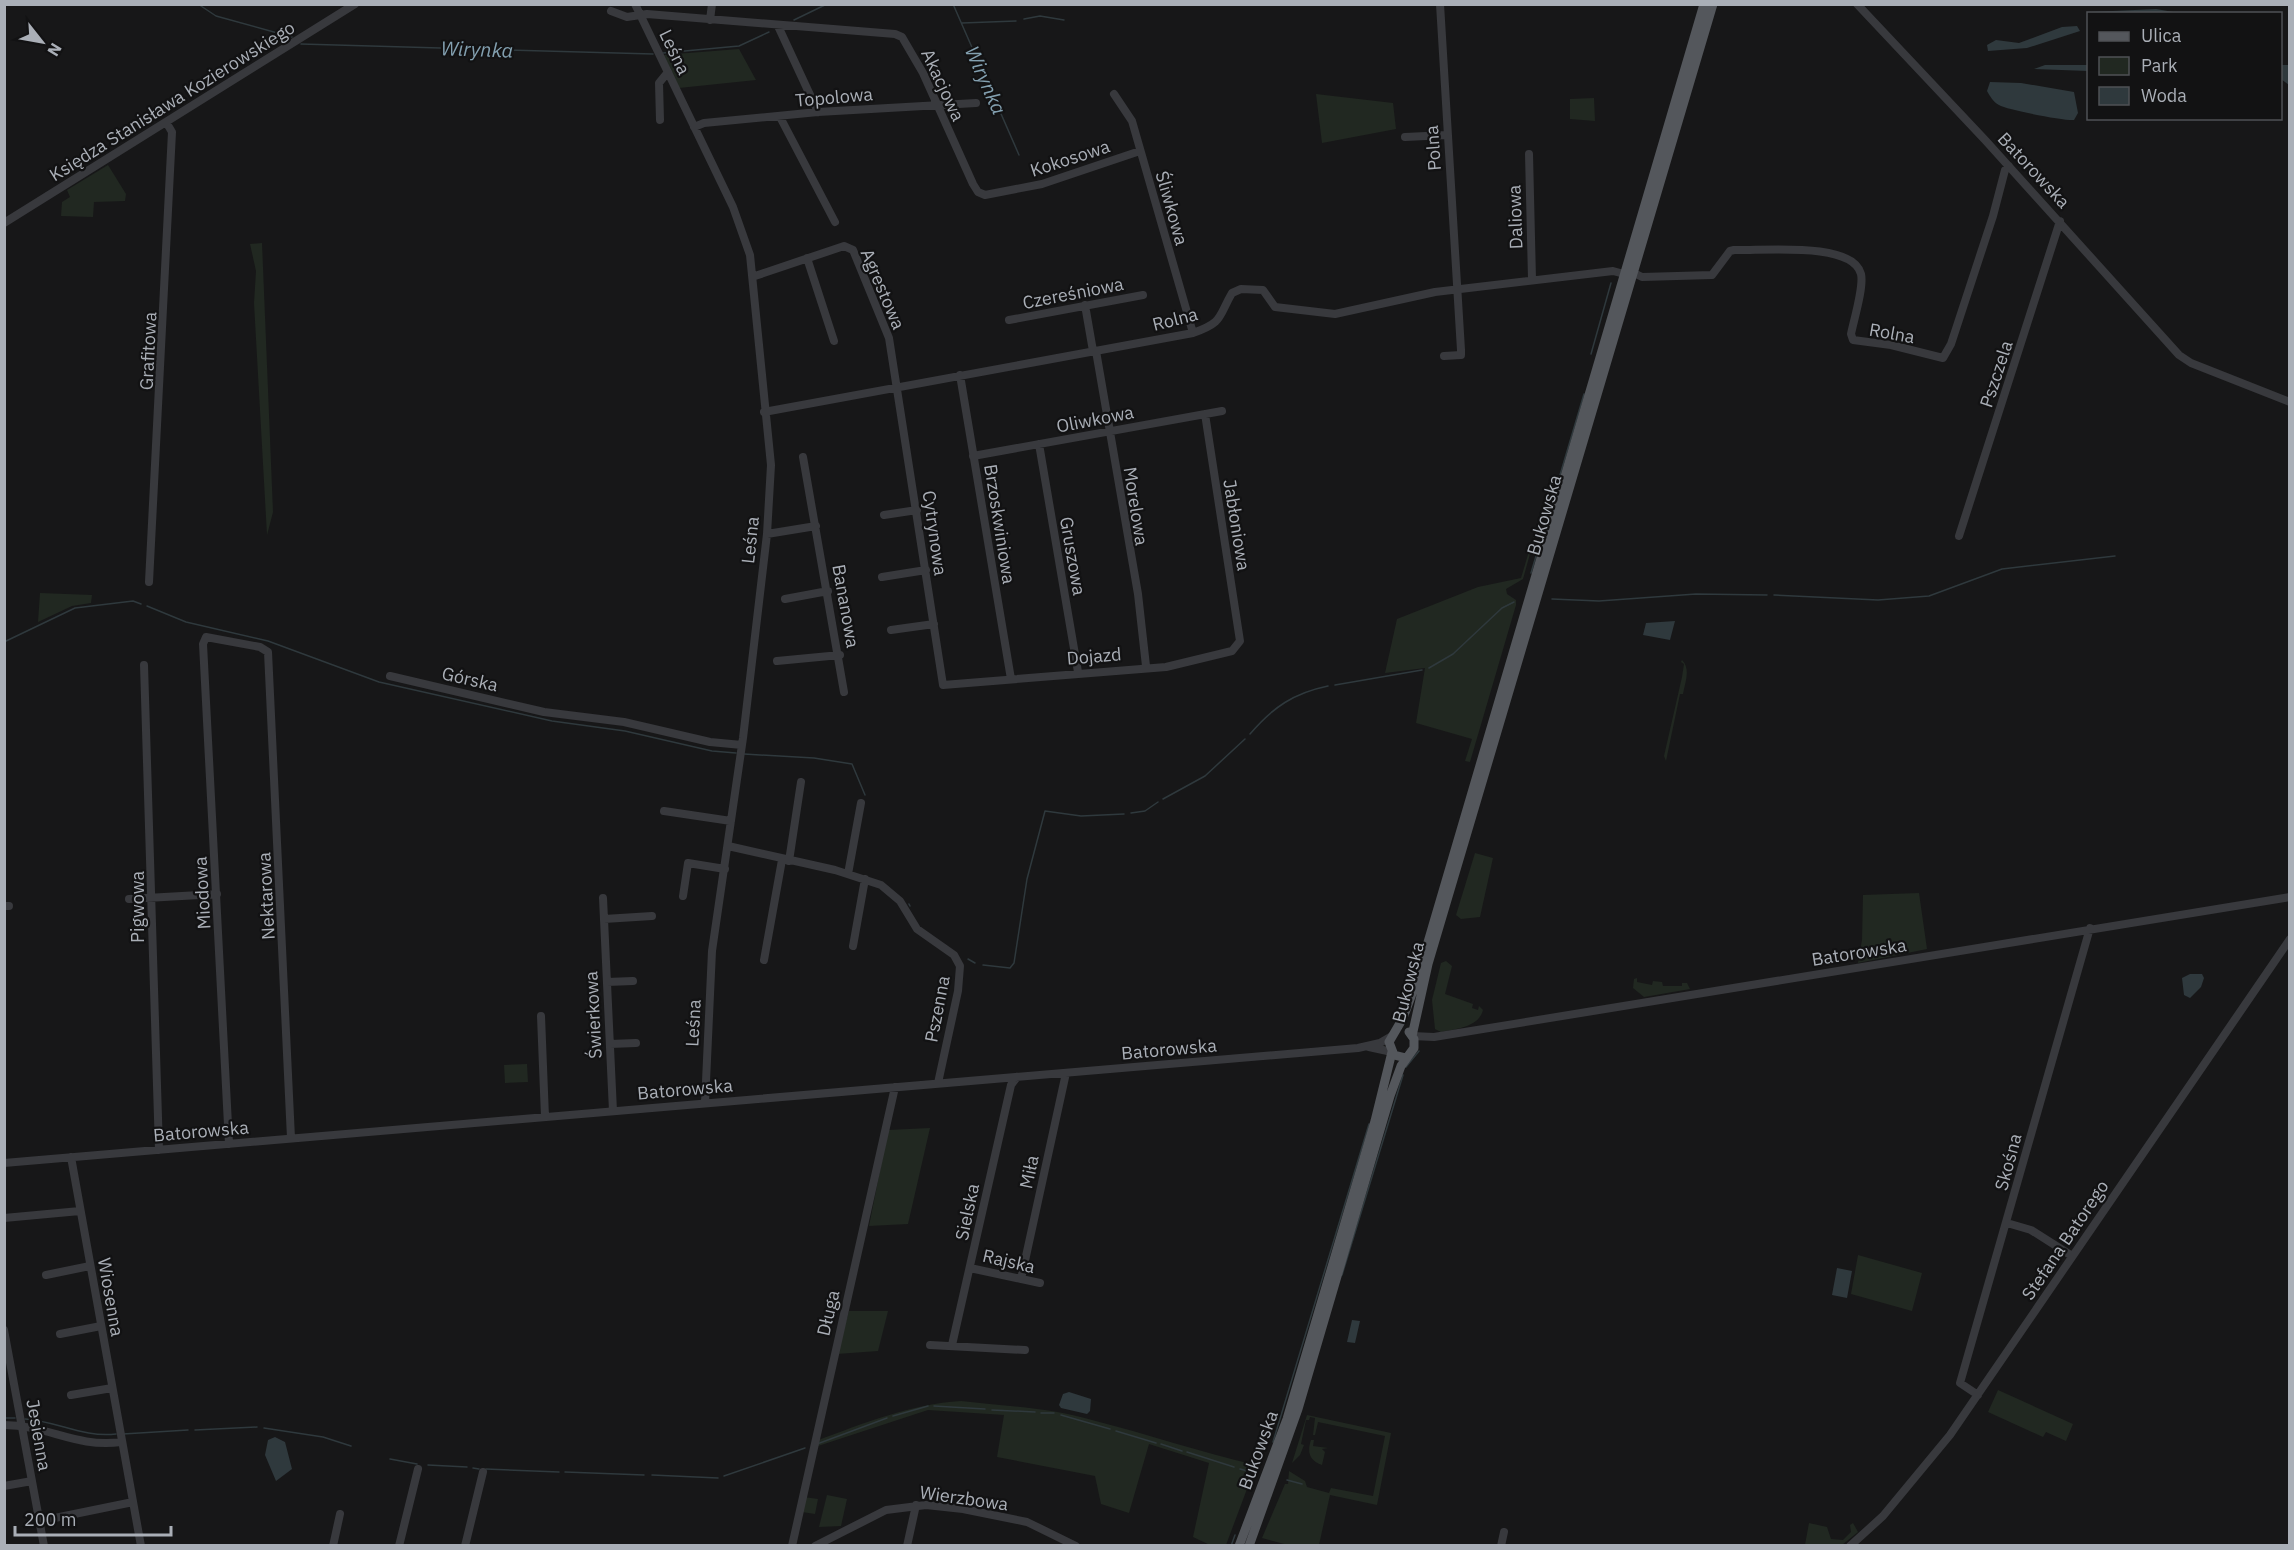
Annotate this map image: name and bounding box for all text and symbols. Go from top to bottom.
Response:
north arrow [12,12,72,72]
legend [2087,12,2282,120]
street label: Księdza Stanisława Kozierowskiego [45,16,299,186]
text: Ulica [2141,24,2182,47]
street label: Leśna [654,26,696,79]
water label: Wirynka [440,34,514,64]
text: N [43,40,66,60]
water label: Wirynka [959,41,1013,119]
street label: Akacjowa [916,45,970,125]
text: Park [2141,54,2178,77]
street label: Topolowa [794,82,874,112]
text: Woda [2141,84,2187,107]
street label: Polna [1420,124,1446,171]
street label: Batorowska [1993,127,2075,213]
street label: Kokosowa [1027,134,1113,182]
street label: Śliwkowa [1150,168,1194,248]
street label: Daliowa [1502,184,1528,250]
street label: Agrestowa [856,245,910,333]
street label: Czereśniowa [1021,272,1126,314]
street label: Rolna [1150,302,1201,336]
street label: Grafitowa [134,311,162,391]
street label: Rolna [1867,318,1917,348]
street label: Pszczela [1974,337,2018,410]
street label: Oliwkowa [1054,400,1136,438]
street label: Brzoskwiniowa [979,462,1021,586]
street label: Morelowa [1118,465,1154,547]
street label: Bukowska [1522,472,1567,558]
street label: Jabłoniowa [1218,478,1256,573]
street label: Cytrynowa [918,489,952,577]
street label: Leśna [736,515,764,565]
street label: Gruszowa [1055,515,1091,597]
street label: Bananowa [827,562,865,650]
street label: Dojazd [1066,642,1122,670]
street label: Górska [440,661,501,697]
street label: Nektarowa [252,851,280,940]
street label: Miodowa [189,856,215,930]
street label: Pigwowa [126,871,149,943]
street label: Batorowska [1810,933,1908,971]
street label: Bukowska [1387,939,1429,1025]
street label: Świerkowa [579,970,607,1059]
street label: Pszenna [919,973,955,1044]
street label: Leśna [680,998,706,1047]
street label: Batorowska [1120,1033,1218,1065]
street label: Batorowska [636,1073,734,1105]
street label: Batorowska [152,1115,250,1147]
street label: Skośna [1989,1130,2027,1193]
street label: Miła [1014,1153,1044,1191]
street label: Stefana Batorego [2016,1176,2114,1304]
street label: Sielska [950,1181,984,1243]
street label: Rajska [980,1244,1038,1278]
street label: Wiosenna [93,1256,129,1338]
street label: Długa [812,1287,845,1338]
street label: Jesienna [21,1397,57,1473]
street label: Bukowska [1233,1407,1283,1493]
street label: Wierzbowa [918,1480,1010,1516]
scale bar [15,1499,171,1537]
text: 200 m [24,1508,76,1531]

